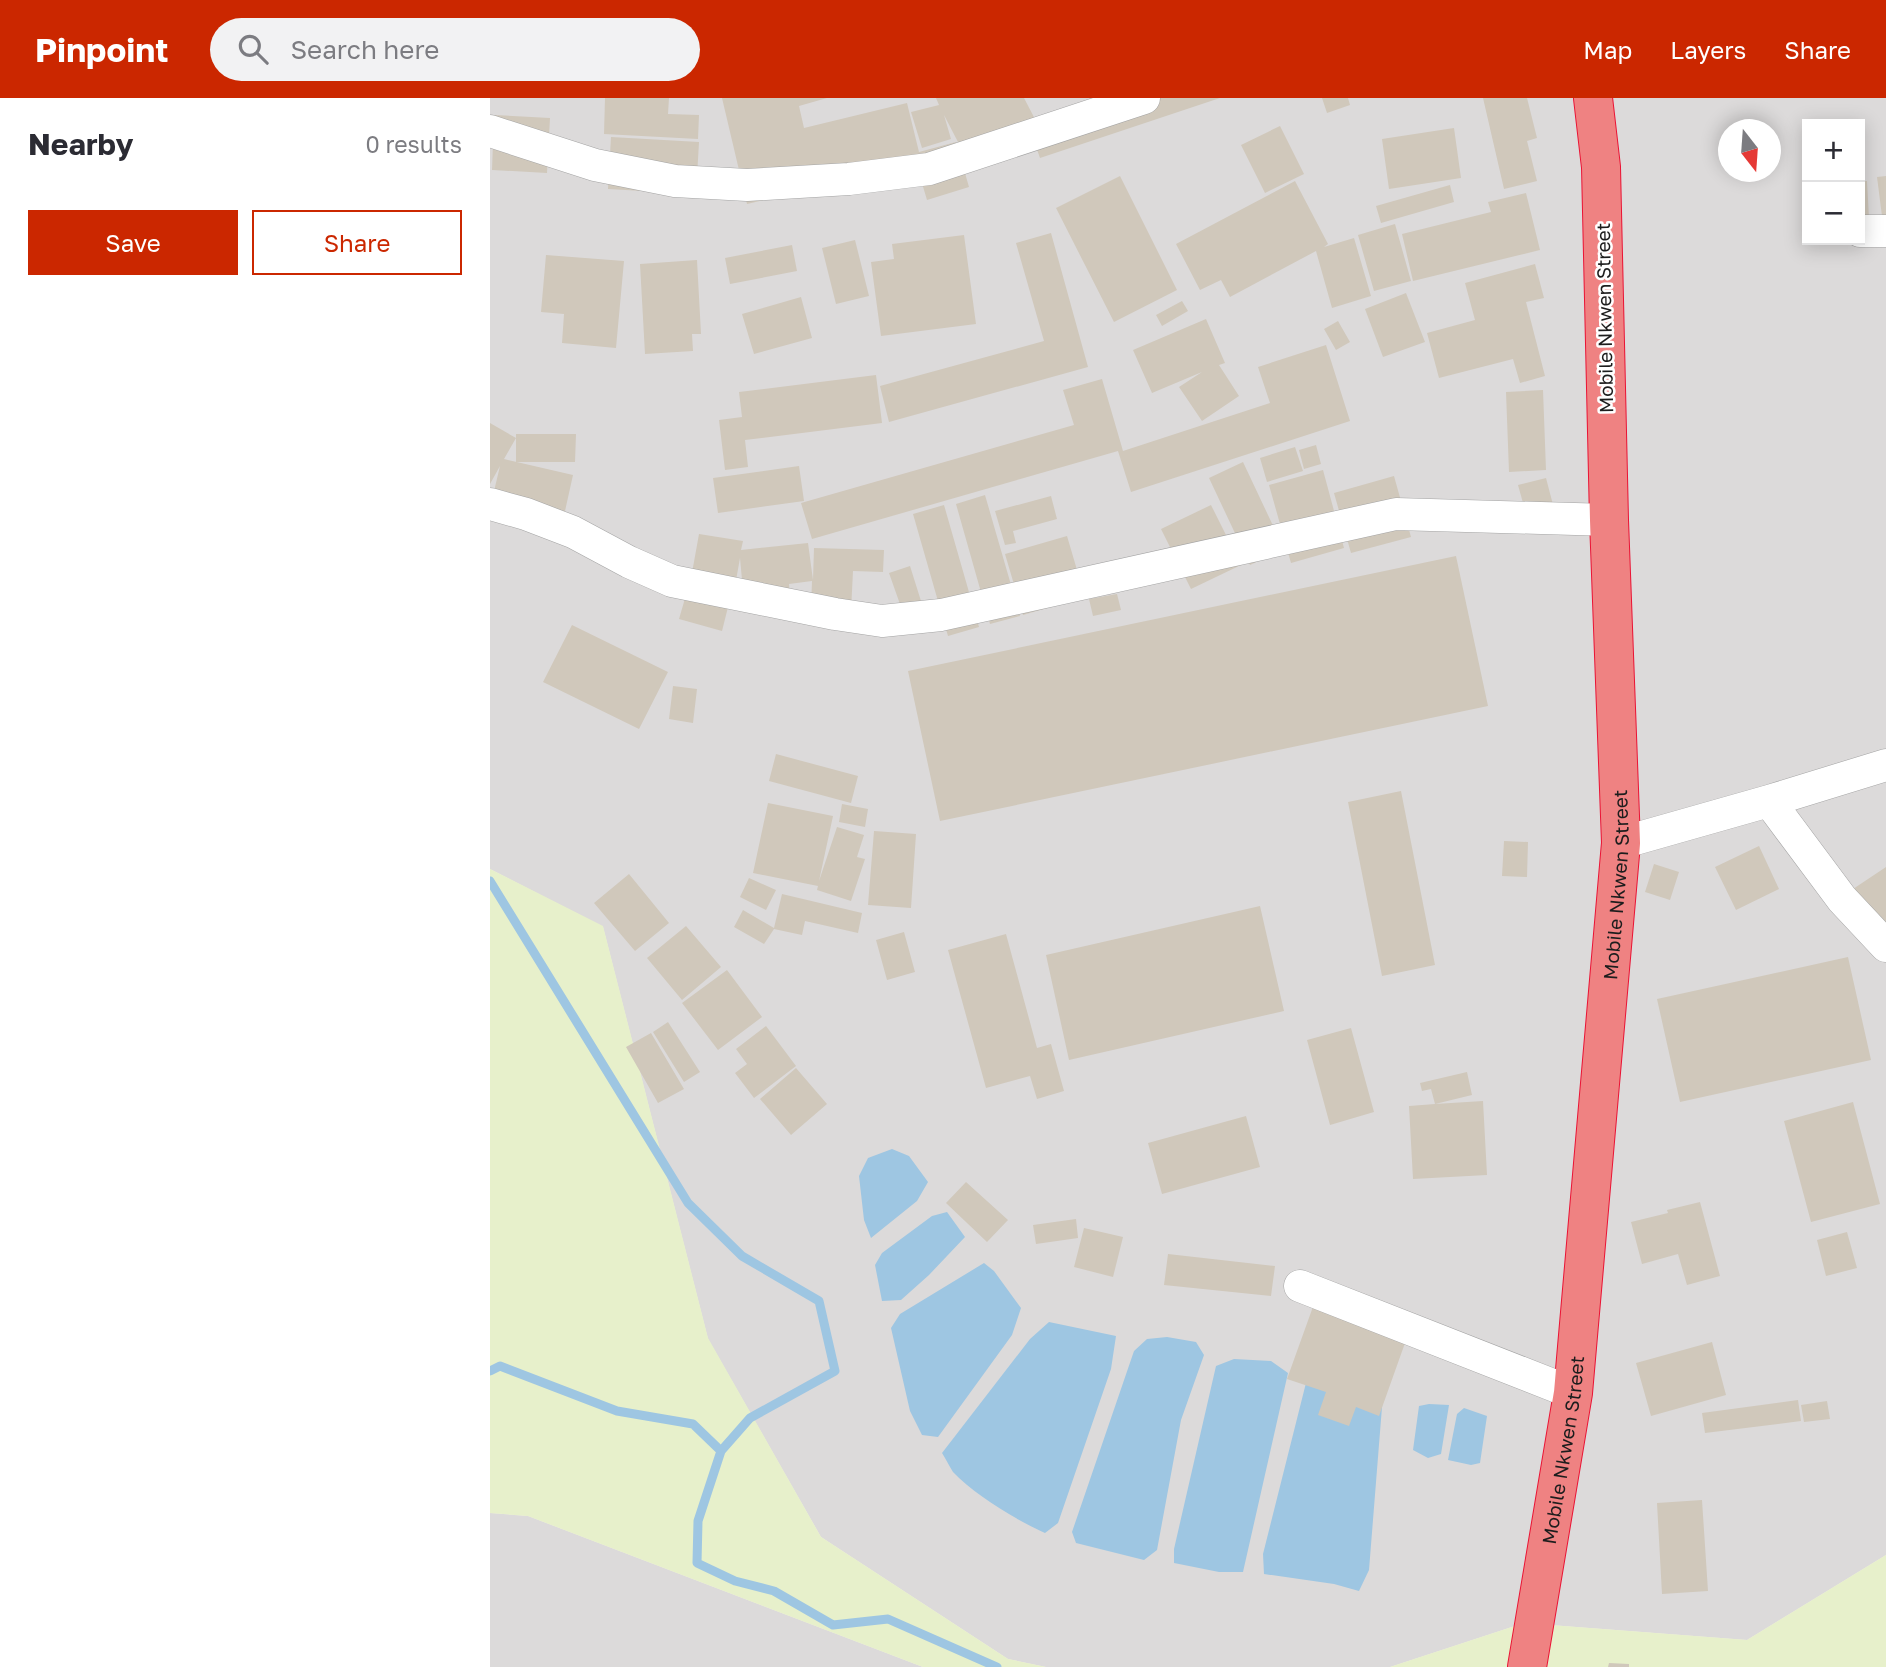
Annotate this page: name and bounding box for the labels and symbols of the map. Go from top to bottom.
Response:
north arrow [1718,119,1781,182]
street label: Mobile Nkwen Street [1591,223,1617,413]
street label: Mobile Nkwen Street [1598,789,1633,981]
street label: Mobile Nkwen Street [1536,1355,1588,1546]

